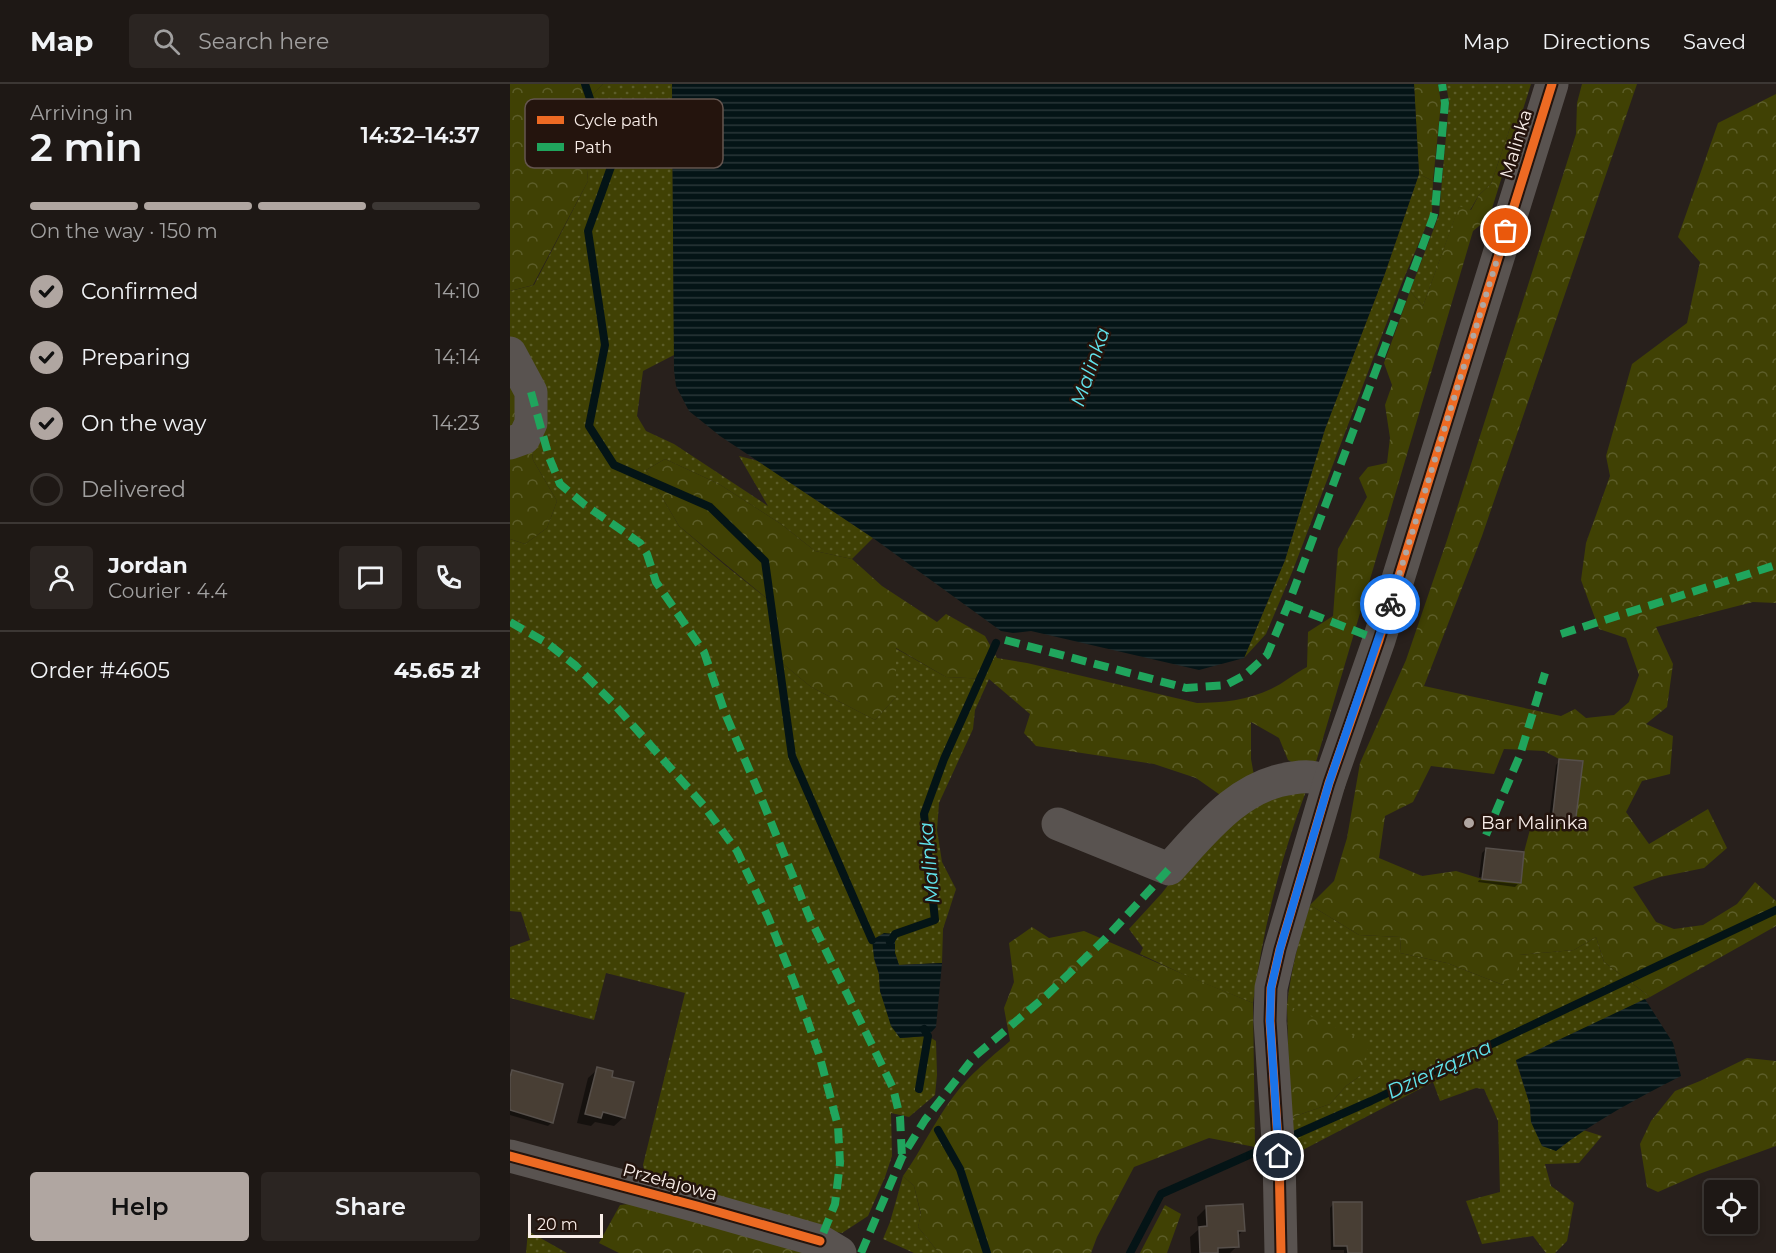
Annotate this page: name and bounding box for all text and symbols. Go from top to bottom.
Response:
search box [129,14,549,68]
text: Map [30,24,93,58]
icon: search [150,25,183,58]
text: Search here [198,28,329,55]
text: Map [1463,29,1509,54]
text: Directions [1542,29,1650,54]
text: Saved [1683,29,1746,54]
legend [525,99,723,168]
text: Arriving in [30,101,133,125]
street label: Malinka [1495,107,1537,181]
text: Cycle path [574,111,658,130]
text: 14:32–14:37 [360,122,480,149]
text: 2 min [30,123,143,171]
text: Path [574,138,612,157]
pin [1480,205,1531,256]
icon: bag [1489,214,1522,247]
text: On the way · 150 m [30,219,218,243]
icon: check [30,275,63,308]
text: Confirmed [81,278,198,305]
text: 14:10 [435,279,480,303]
water label: Malinka [1065,324,1115,410]
icon: check [30,341,63,374]
text: Preparing [81,344,190,371]
text: 14:14 [435,345,480,369]
icon: check [30,407,63,440]
text: On the way [81,410,206,437]
text: 14:23 [433,411,480,435]
text: Delivered [81,476,186,503]
button: person [30,546,93,609]
button: chat [339,546,402,609]
button: phone [417,546,480,609]
text: Jordan [108,552,188,579]
courier [1360,574,1420,634]
text: Courier · 4.4 [108,579,227,603]
icon: bike [1374,588,1407,621]
text: Order #4605 [30,657,170,684]
text: 45.65 zł [394,657,480,684]
place label: Bar Malinka [1481,812,1588,834]
marker: Bar Malinka [1462,816,1476,830]
water label: Malinka [913,821,945,905]
water label: Dzierżązna [1383,1034,1495,1104]
pin [1253,1130,1304,1181]
icon: home [1262,1139,1295,1172]
street label: Przełajowa [620,1159,720,1205]
button: Help [30,1172,249,1241]
button: Share [261,1172,480,1241]
map controls [1704,1180,1758,1234]
button: locate [1704,1180,1758,1234]
scale bar [528,1211,603,1238]
text: 20 m [537,1215,578,1234]

